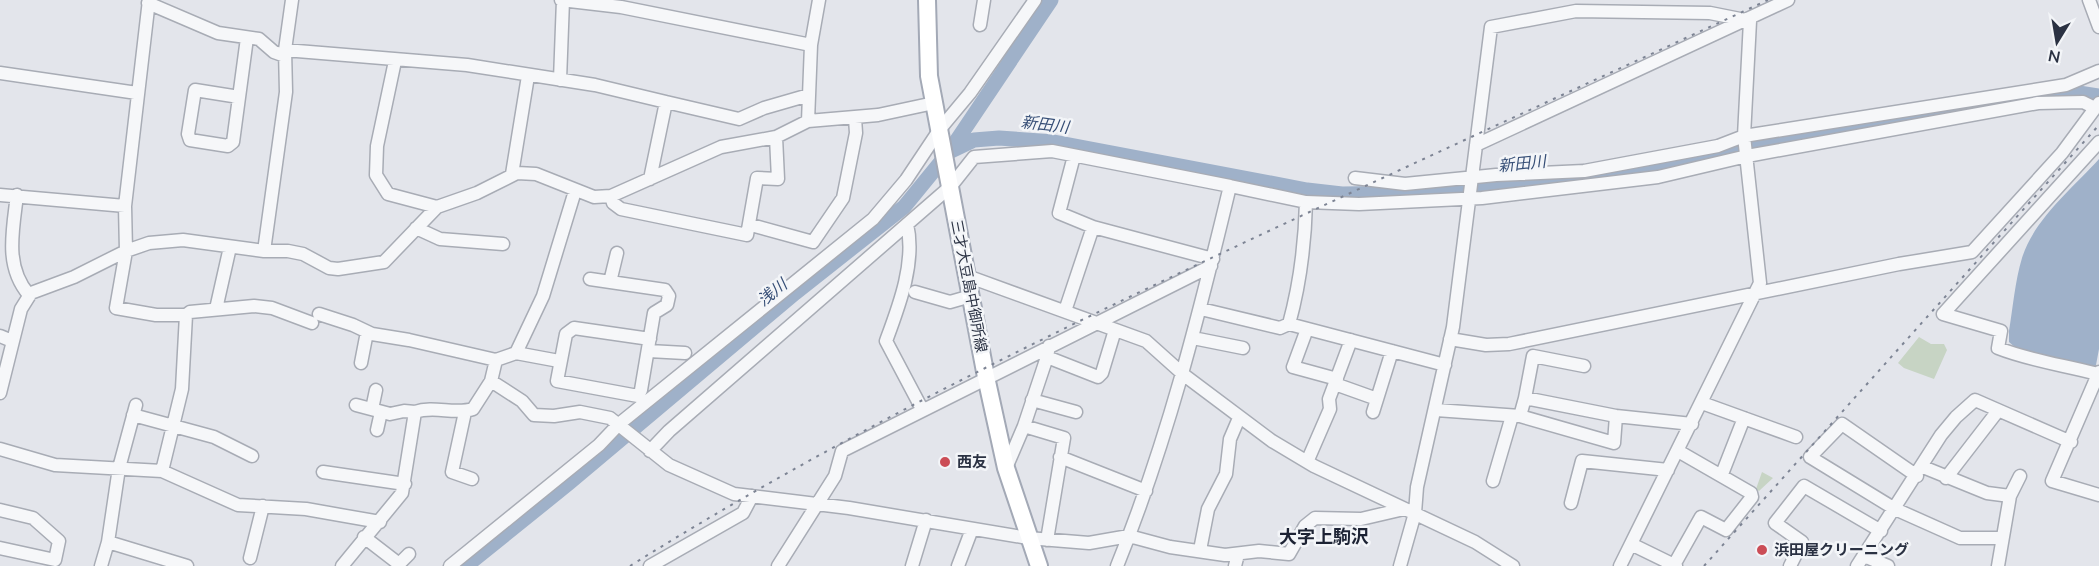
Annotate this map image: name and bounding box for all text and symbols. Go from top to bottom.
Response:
north arrow [2027,12,2087,72]
text: N [2046,46,2062,68]
water label: 新田川 [1020,111,1072,137]
water label: 新田川 [1497,150,1549,175]
street label: 三才大豆島中御所線 [947,218,992,354]
water label: 浅川 [753,273,792,310]
place label: 西友 [957,452,987,471]
marker: 西友 [938,455,952,469]
district label: 大字上駒沢 [1279,525,1369,548]
place label: 浜田屋クリーニング [1774,540,1909,559]
marker: 浜田屋クリーニング [1755,543,1769,557]

